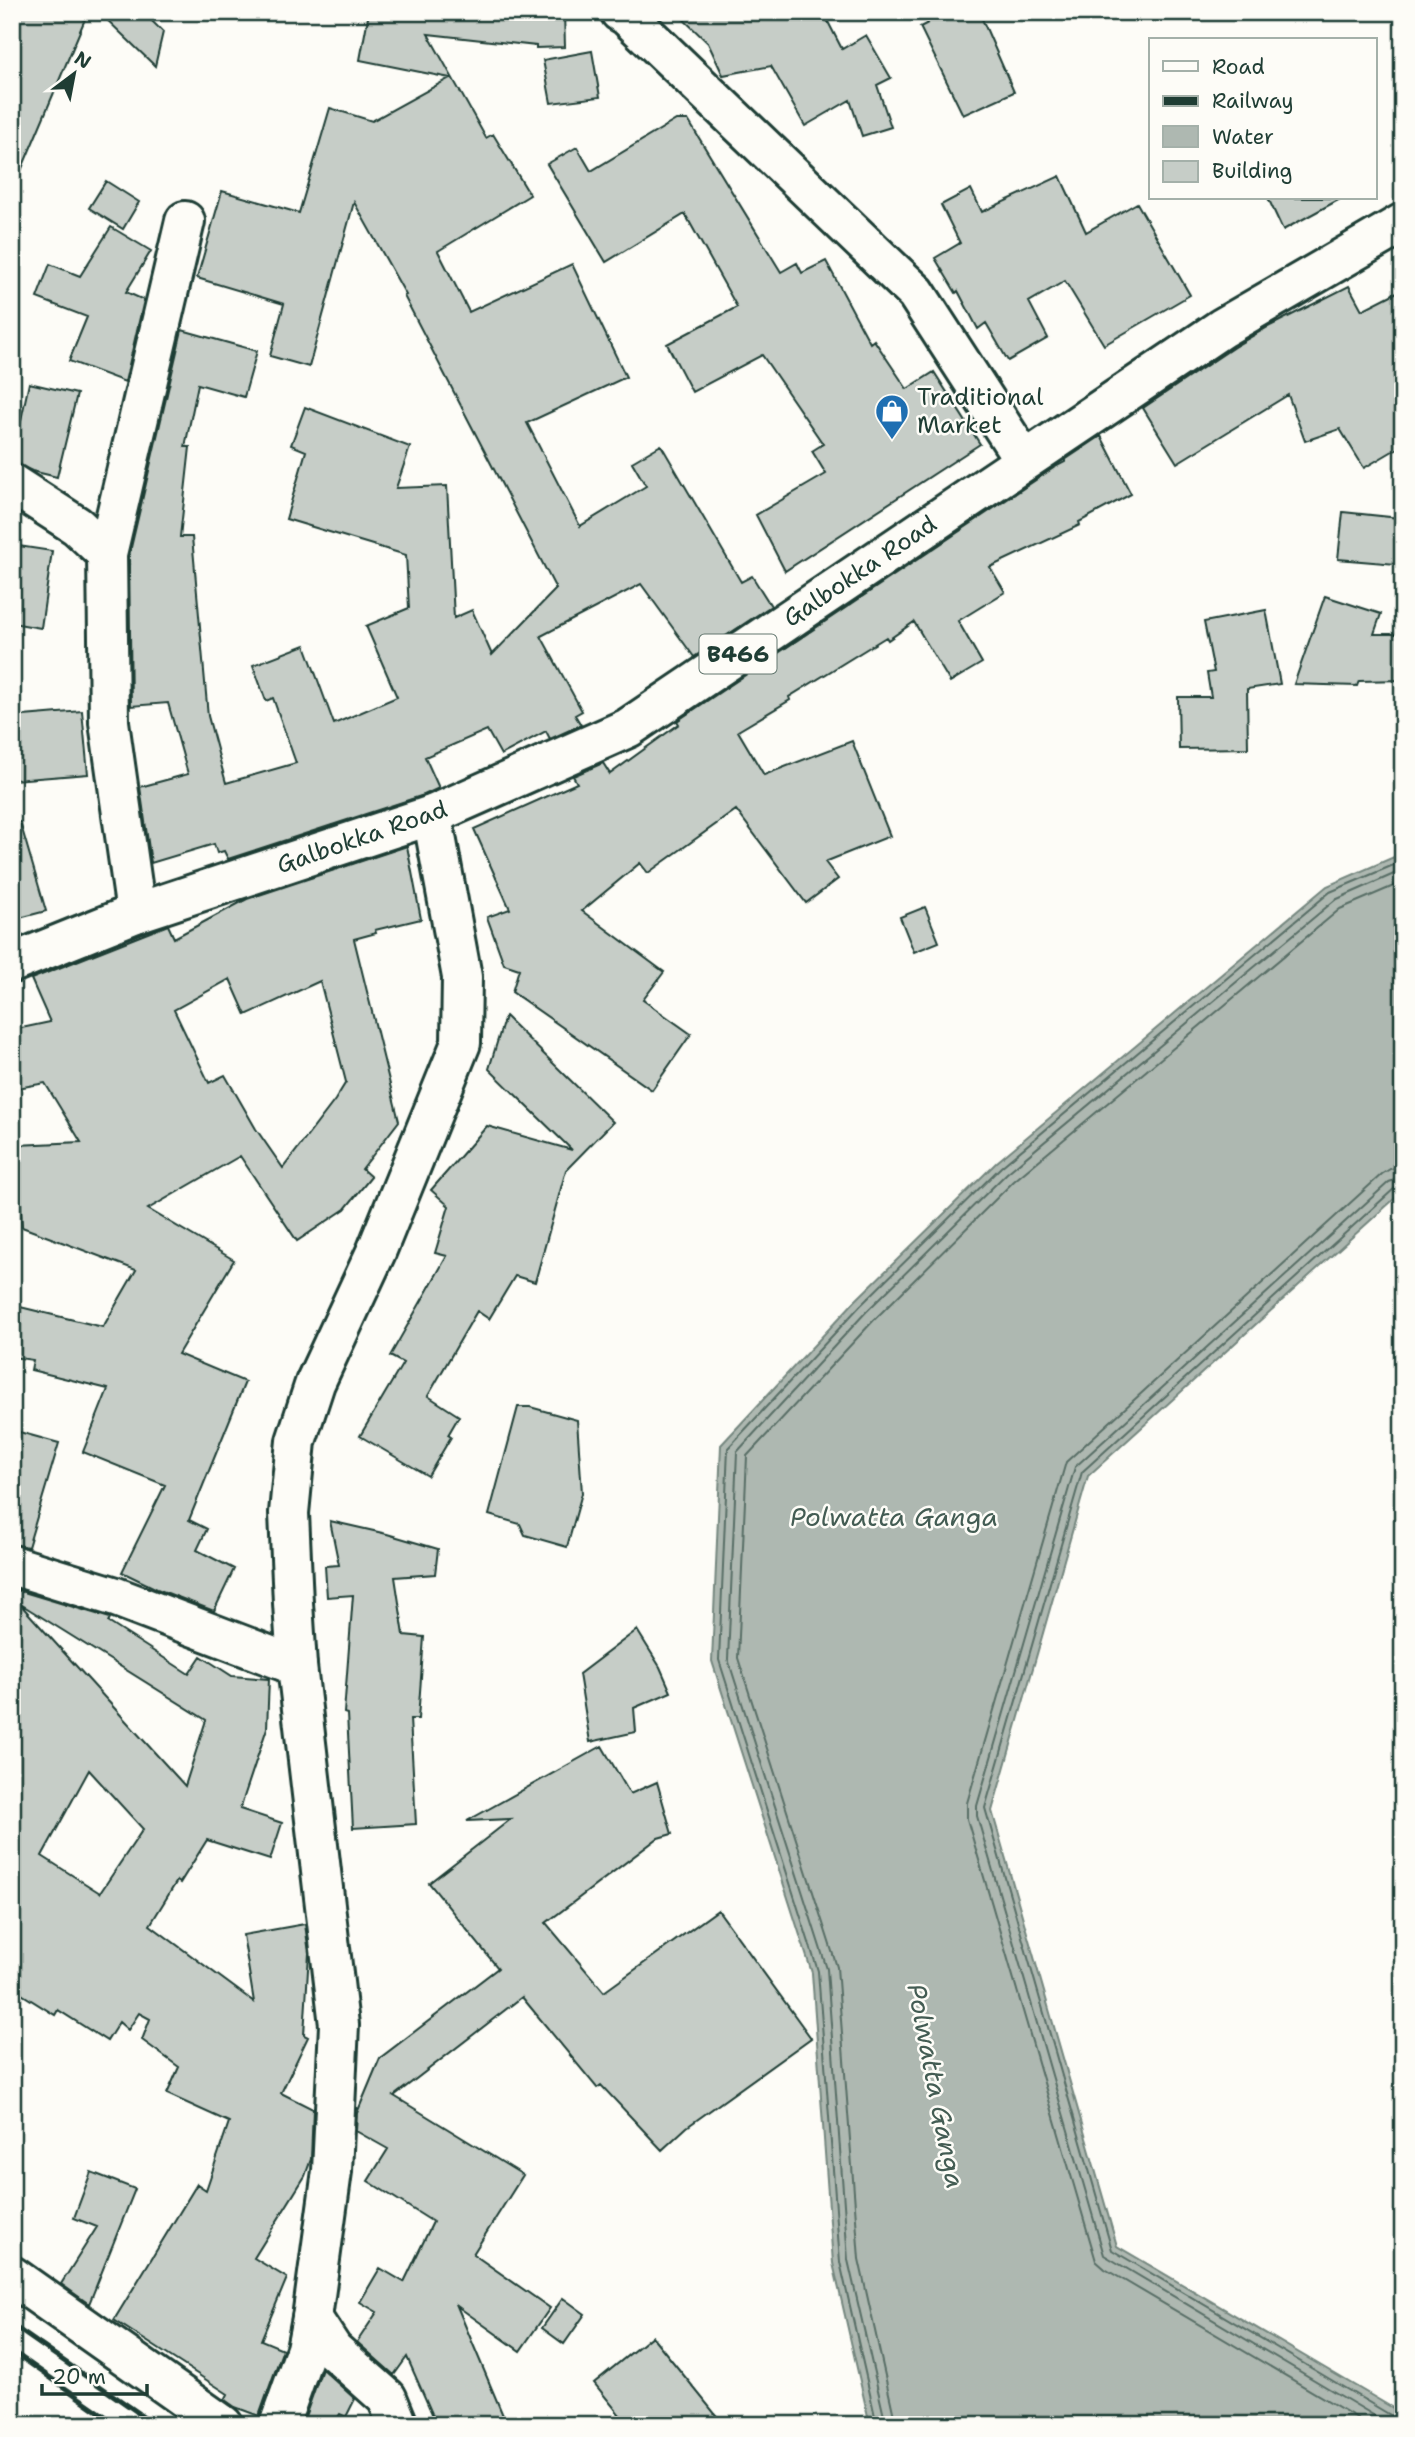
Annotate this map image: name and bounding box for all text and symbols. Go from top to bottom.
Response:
north arrow [38,38,108,108]
legend [1149,38,1376,200]
text: N [70,45,96,75]
text: Road [1212,53,1265,81]
text: Railway [1212,87,1294,115]
text: Water [1212,123,1274,151]
text: Building [1212,157,1292,185]
place label: Traditional Market [917,381,1044,441]
shop icon: Traditional Market [873,392,911,441]
street label: Galbokka Road [777,508,943,634]
road number: B466 [700,634,776,674]
street label: Galbokka Road [272,793,452,881]
water label: Polwatta Ganga [790,1499,998,1534]
water label: Polwatta Ganga [900,1981,973,2191]
scale bar [42,2353,147,2397]
text: 20 m [52,2363,106,2391]

